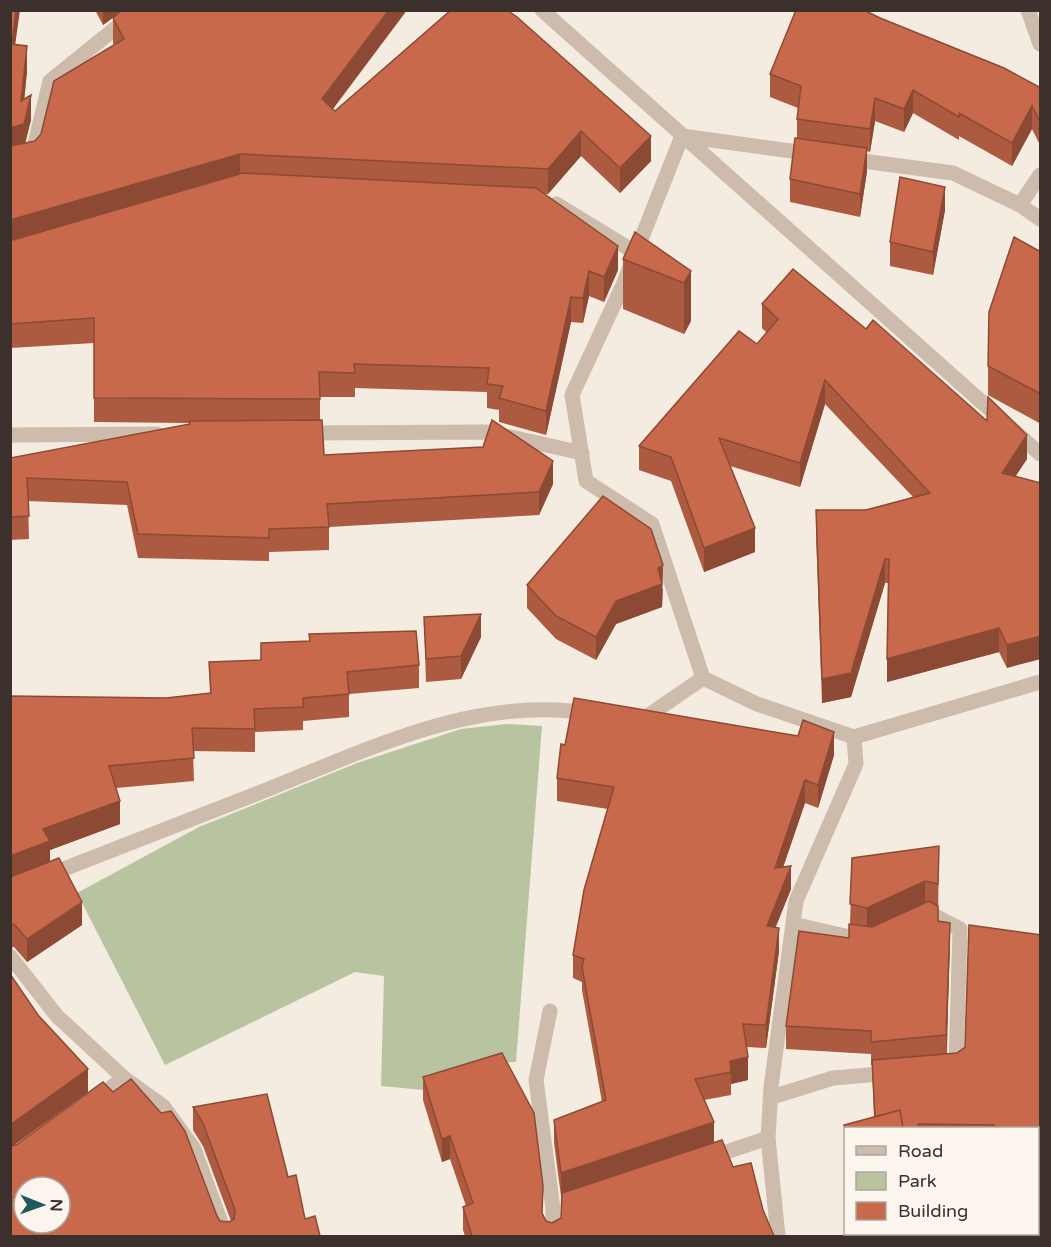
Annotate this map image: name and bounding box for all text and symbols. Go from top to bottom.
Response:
legend [844,1127,1039,1235]
text: Road [898,1140,943,1162]
text: Park [898,1170,937,1192]
north arrow [12,1175,72,1235]
text: N [46,1199,66,1212]
text: Building [898,1200,968,1222]

